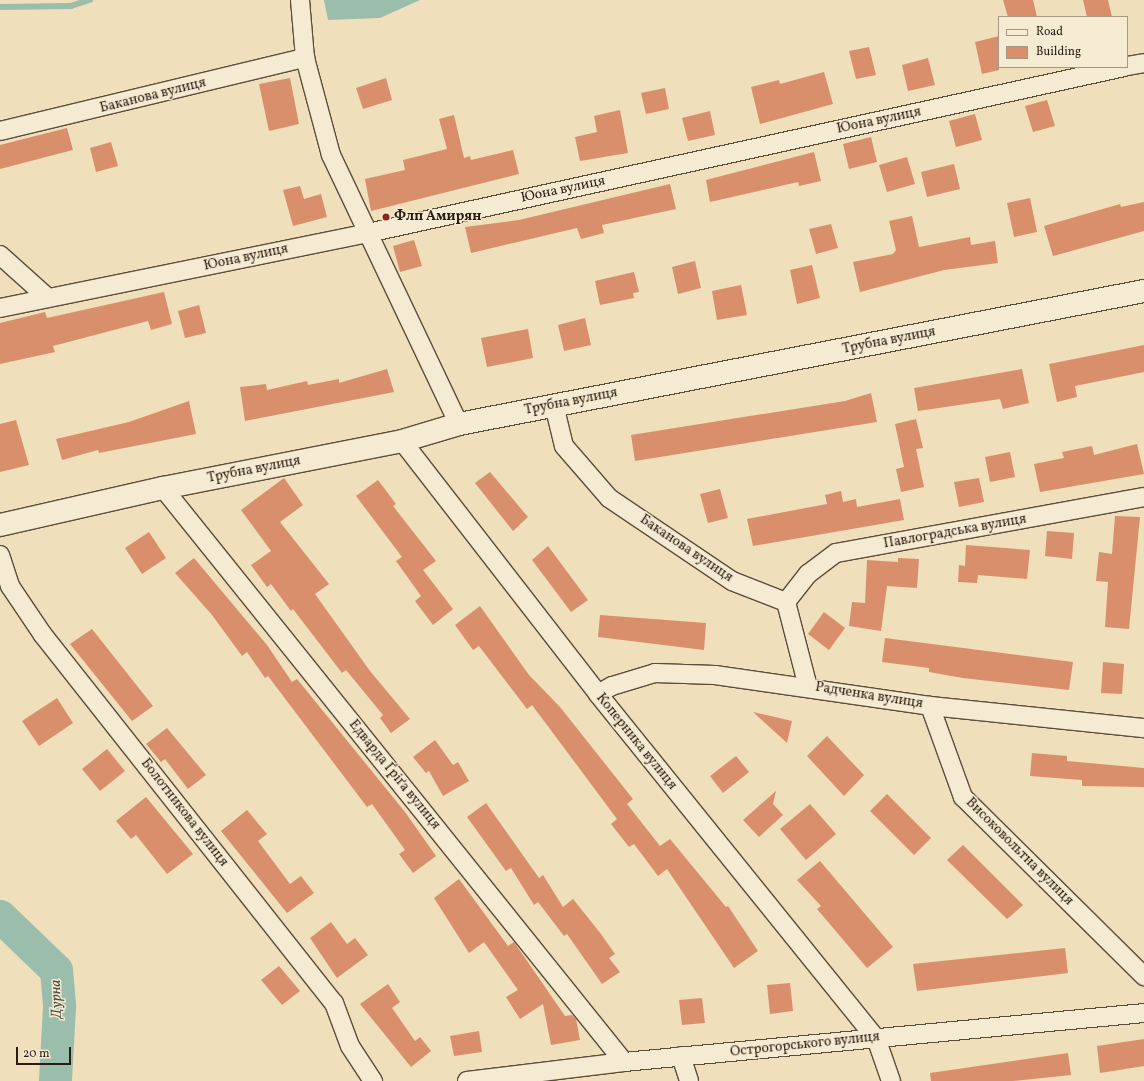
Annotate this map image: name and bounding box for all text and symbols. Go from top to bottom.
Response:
legend [998,16,1128,68]
text: Road [1036,24,1063,40]
text: Building [1036,44,1081,60]
street label: Баканова вулиця [98,75,208,117]
street label: Юона вулиця [835,104,923,138]
street label: Юона вулиця [519,173,607,207]
place label: Флп Амирян [394,209,481,225]
marker: Флп Амирян [381,212,391,222]
street label: Юона вулиця [202,241,290,275]
street label: Трубна вулиця [841,324,937,358]
street label: Трубна вулиця [523,385,619,419]
street label: Трубна вулиця [206,453,302,487]
street label: Павлоградська вулиця [882,511,1028,553]
street label: Баканова вулиця [636,512,736,586]
street label: Радченка вулиця [814,679,924,713]
street label: Коперника вулиця [592,690,680,794]
street label: Едварда Ґріґа вулиця [345,717,443,833]
street label: Болотникова вулиця [137,756,231,870]
street label: Високовольтна вулиця [962,795,1076,909]
water label: Дурна [47,979,67,1019]
street label: Острогорського вулиця [729,1029,881,1061]
scale bar [18,1039,73,1065]
text: 20 m [23,1046,50,1062]

